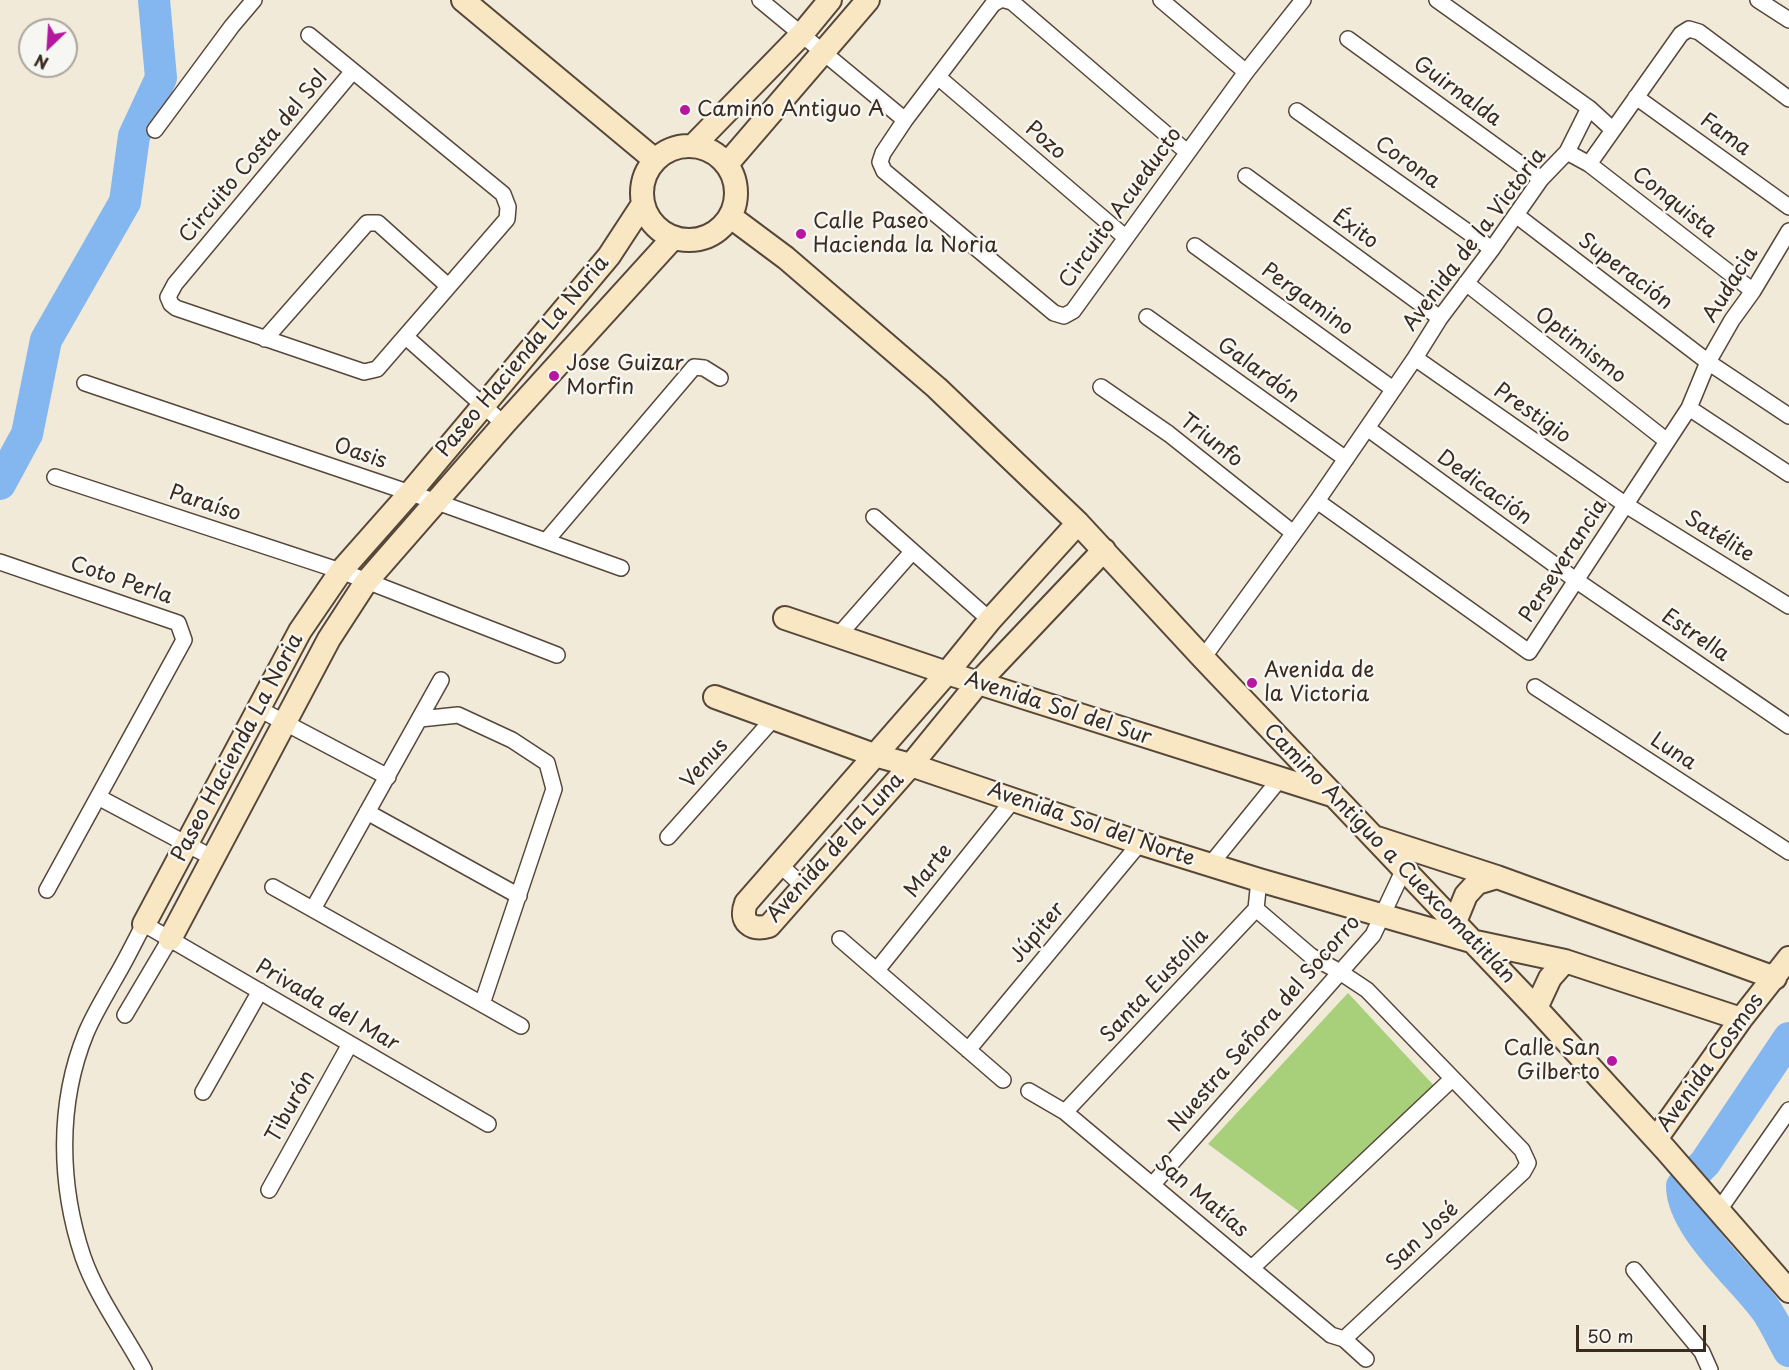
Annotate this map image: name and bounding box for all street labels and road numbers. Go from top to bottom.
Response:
street label: Guirnalda [1408,52,1506,132]
street label: Circuito Costa del Sol [174,65,334,249]
street label: Fama [1695,108,1755,162]
street label: Pozo [1019,116,1071,166]
street label: Circuito Acueducto [1054,123,1188,293]
street label: Corona [1369,131,1445,195]
street label: Avenida de la Victoria [1398,144,1552,336]
street label: Conquista [1626,162,1722,244]
street label: Éxito [1327,205,1383,255]
street label: Superación [1573,228,1677,316]
street label: Audacia [1698,243,1764,327]
street label: Paseo Hacienda La Noria [431,251,615,463]
street label: Pergamino [1256,258,1358,342]
street label: Optimismo [1529,303,1631,389]
street label: Galardón [1212,333,1304,409]
street label: Prestigio [1489,378,1575,450]
street label: Triunfo [1175,409,1247,473]
street label: Oasis [330,433,390,475]
street label: Dedicación [1432,445,1536,531]
street label: Paraíso [166,481,244,527]
street label: Perseverancia [1515,495,1613,627]
street label: Satélite [1680,506,1758,568]
street label: Coto Perla [67,552,175,610]
street label: Estrella [1656,604,1734,668]
street label: Paseo Hacienda La Noria [167,629,309,867]
street label: Avenida Sol del Sur [961,667,1155,751]
street label: Camino Antiguo a Cuexcomatitlán [1258,719,1520,989]
street label: Luna [1645,728,1701,776]
street label: Venus [676,734,734,794]
street label: Avenida de la Luna [762,768,910,928]
street label: Avenida Sol del Norte [984,778,1198,872]
street label: Marte [900,839,958,903]
street label: Júpiter [1005,897,1071,969]
street label: Nuestra Señora del Socorro [1164,910,1366,1138]
street label: Santa Eustolia [1096,924,1214,1048]
street label: Privada del Mar [251,955,403,1057]
street label: Avenida Cosmos [1652,989,1770,1137]
street label: Tiburón [261,1067,321,1147]
street label: San Matías [1149,1151,1253,1243]
street label: San José [1382,1197,1464,1277]

